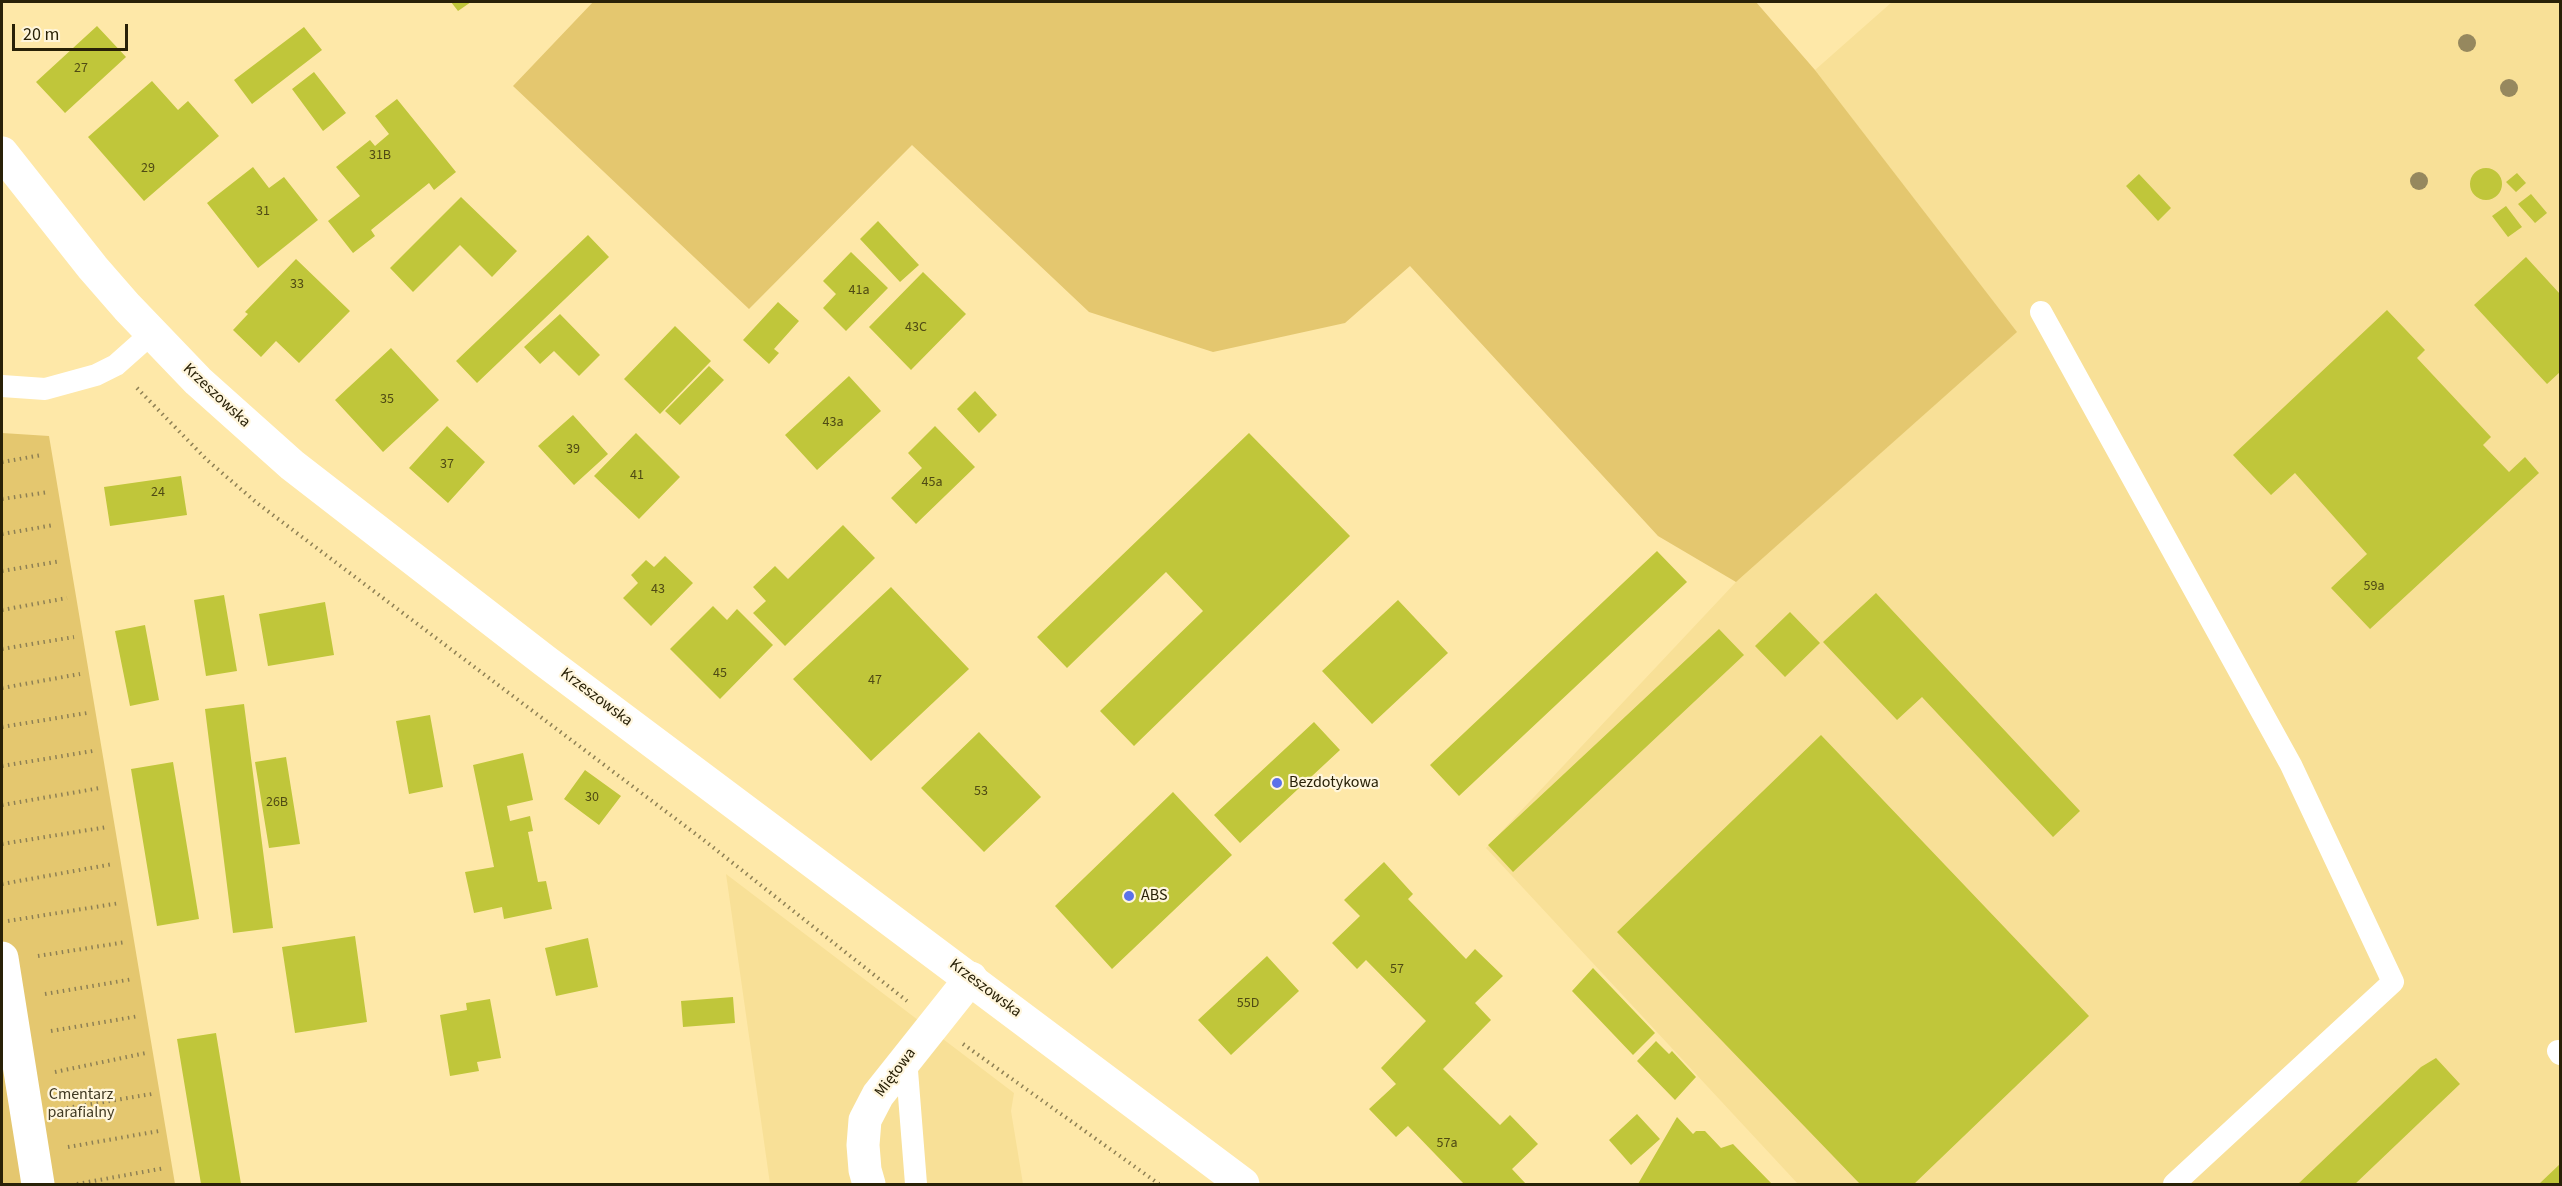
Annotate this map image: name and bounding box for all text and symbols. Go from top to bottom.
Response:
scale bar [15,12,130,50]
text: 20 m [23,22,59,47]
house number: 27 [74,61,88,77]
house number: 31B [369,148,391,164]
house number: 29 [141,161,155,177]
house number: 31 [256,204,270,220]
house number: 33 [290,277,304,293]
house number: 41a [849,283,869,299]
house number: 43C [905,320,927,336]
street label: Krzeszowska [178,360,254,432]
house number: 35 [380,392,394,408]
house number: 43a [823,415,843,431]
house number: 39 [566,442,580,458]
house number: 37 [440,457,454,473]
house number: 41 [630,468,644,484]
house number: 45a [922,475,942,491]
house number: 24 [151,485,165,501]
house number: 59a [2364,579,2384,595]
house number: 43 [651,582,665,598]
street label: Krzeszowska [556,665,636,731]
house number: 45 [713,666,727,682]
house number: 47 [868,673,882,689]
place label: Bezdotykowa [1289,773,1379,793]
marker: Bezdotykowa [1270,776,1284,790]
house number: 53 [974,784,988,800]
house number: 30 [585,790,599,806]
house number: 26B [266,795,288,811]
place label: ABS [1141,886,1167,906]
marker: ABS [1122,889,1136,903]
street label: Krzeszowska [945,956,1025,1022]
house number: 57 [1390,962,1404,978]
house number: 55D [1237,996,1259,1012]
street label: Miętowa [871,1045,921,1101]
park label: Cmentarz parafialny [48,1085,114,1123]
house number: 57a [1437,1136,1457,1152]

